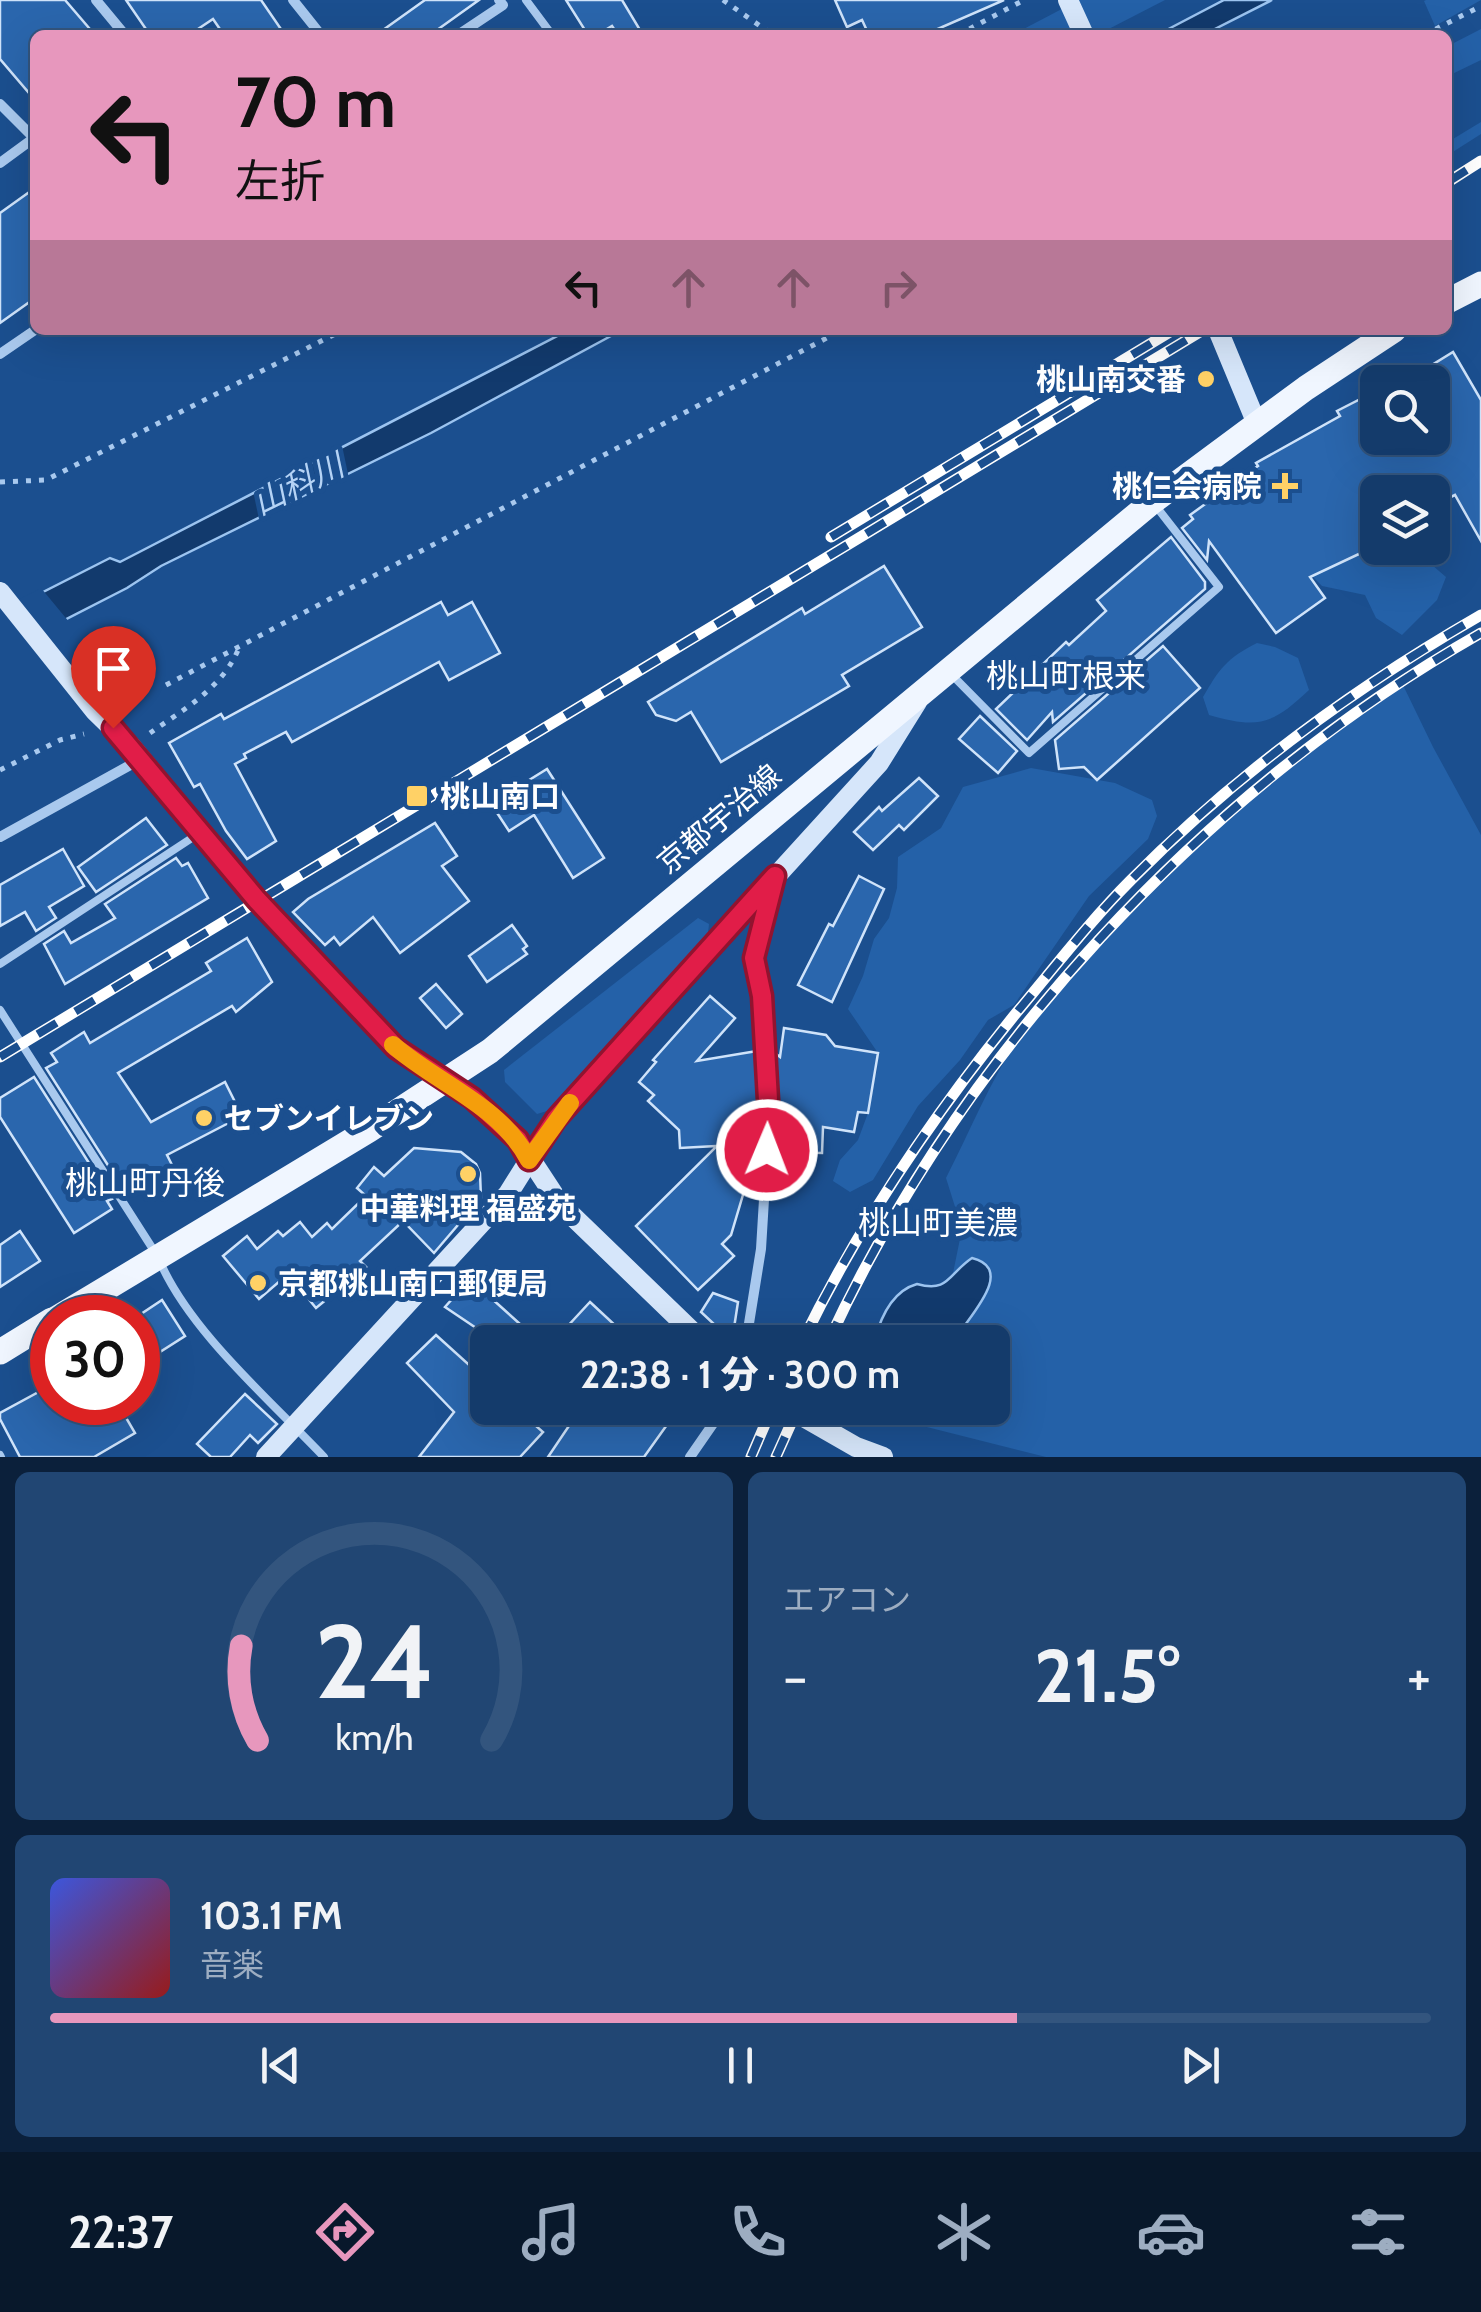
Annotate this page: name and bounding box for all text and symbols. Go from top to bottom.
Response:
text: 70 m [235,59,396,145]
icon: left [70,70,200,200]
text: 左折 [235,154,325,208]
icon: left [556,260,611,315]
icon: ahead [661,260,716,315]
icon: ahead [766,260,821,315]
icon: right [871,260,926,315]
place label: 桃山南交番 [1036,361,1186,398]
map controls [1360,365,1450,565]
button: search [1360,365,1450,455]
marker: 桃山南交番 [1195,368,1217,390]
water label: 山科川 [246,444,352,523]
place label: 桃仁会病院 [1112,468,1262,505]
marker: 桃仁会病院 [1272,473,1298,499]
button: layers [1360,475,1450,565]
pin [71,626,156,729]
icon: arrive [86,641,141,696]
district label: 桃山町根来 [986,656,1146,695]
street label: 京都宇治線 [650,757,788,881]
place label: 桃山南口 [440,778,560,815]
marker: 桃山南口 [404,783,430,809]
position arrow [715,1098,819,1202]
place label: セブンイレブン [224,1100,434,1137]
marker: セブンイレブン [193,1107,215,1129]
district label: 桃山町丹後 [65,1163,225,1202]
marker: 中華料理 福盛苑 [457,1163,479,1185]
place label: 中華料理 福盛苑 [360,1190,576,1227]
district label: 桃山町美濃 [858,1203,1018,1242]
place label: 京都桃山南口郵便局 [278,1265,548,1302]
marker: 京都桃山南口郵便局 [247,1272,269,1294]
speed limit sign: 30 [30,1295,160,1425]
text: 22:38 · 1 分 · 300 m [580,1351,900,1398]
text: エアコン [783,1580,911,1619]
text: 24 [314,1598,434,1724]
text: 21.5° [1034,1630,1180,1721]
text: − [783,1643,807,1710]
text: + [1407,1643,1431,1710]
text: km/h [335,1716,413,1759]
text: 103.1 FM [200,1892,343,1939]
text: 音楽 [200,1945,264,1984]
icon: previous [253,2038,308,2093]
icon: pause [713,2038,768,2093]
icon: next [1173,2038,1228,2093]
icon: directions [310,2197,380,2267]
icon: music [516,2197,586,2267]
icon: phone [723,2197,793,2267]
icon: climate [929,2197,999,2267]
icon: car [1136,2197,1206,2267]
icon: filters [1343,2197,1413,2267]
text: 22:37 [68,2205,173,2259]

